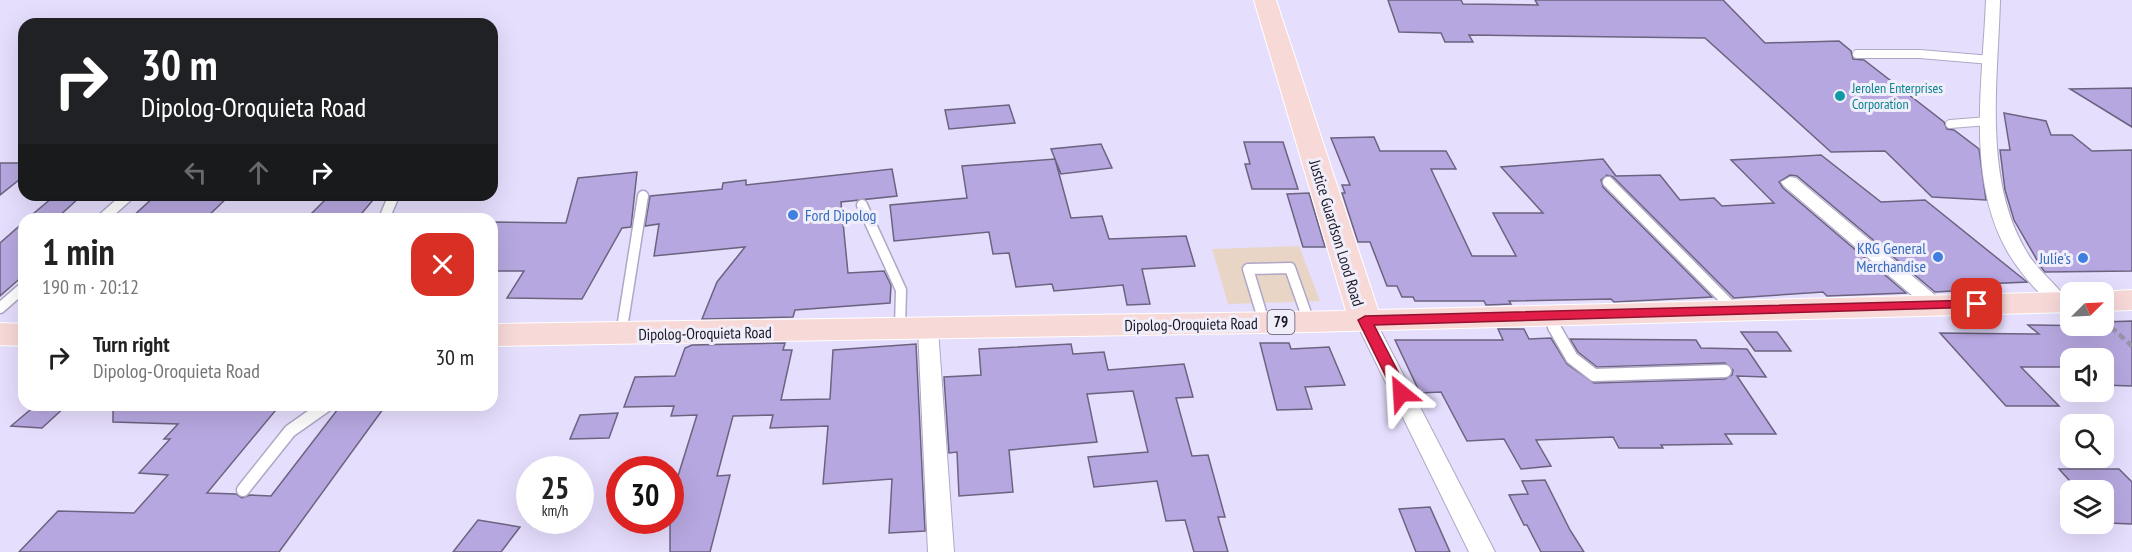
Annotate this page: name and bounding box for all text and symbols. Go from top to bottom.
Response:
text: 30 m [141,37,218,92]
icon: right [42,42,120,120]
place label: Jerolen Enterprises Corporation [1851,79,1943,113]
marker: Jerolen Enterprises Corporation [1833,89,1847,103]
text: Dipolog-Oroquieta Road [141,90,366,124]
icon: left [179,156,212,189]
icon: ahead [242,156,275,189]
icon: right [305,156,338,189]
street label: Justice Guardson Lood Road [1305,156,1369,309]
place label: Ford Dipolog [805,205,877,225]
marker: Ford Dipolog [786,208,800,222]
text: 1 min [42,228,115,275]
button: close [411,233,474,296]
place label: KRG General Merchandise [1856,238,1926,276]
place label: Julie's [2038,248,2071,268]
marker: KRG General Merchandise [1931,250,1945,264]
marker: Julie's [2076,251,2090,265]
text: 190 m · 20:12 [42,274,139,300]
pin [1951,278,2002,329]
north arrow [2060,282,2114,336]
map controls [2060,282,2114,534]
icon: arrive [1960,287,1993,320]
road number: 79 [1268,310,1294,334]
street label: Dipolog-Oroquieta Road [1124,313,1258,335]
street label: Dipolog-Oroquieta Road [638,322,772,344]
text: Turn right [93,330,170,358]
icon: right [42,341,75,374]
text: 30 m [435,343,474,371]
button: sound [2060,348,2114,402]
text: Dipolog-Oroquieta Road [93,358,260,384]
position arrow [1369,361,1433,425]
button: search [2060,414,2114,468]
speed limit sign: 30 [606,456,684,534]
text: 25 [541,468,569,507]
button: layers [2060,480,2114,534]
text: km/h [542,501,568,520]

